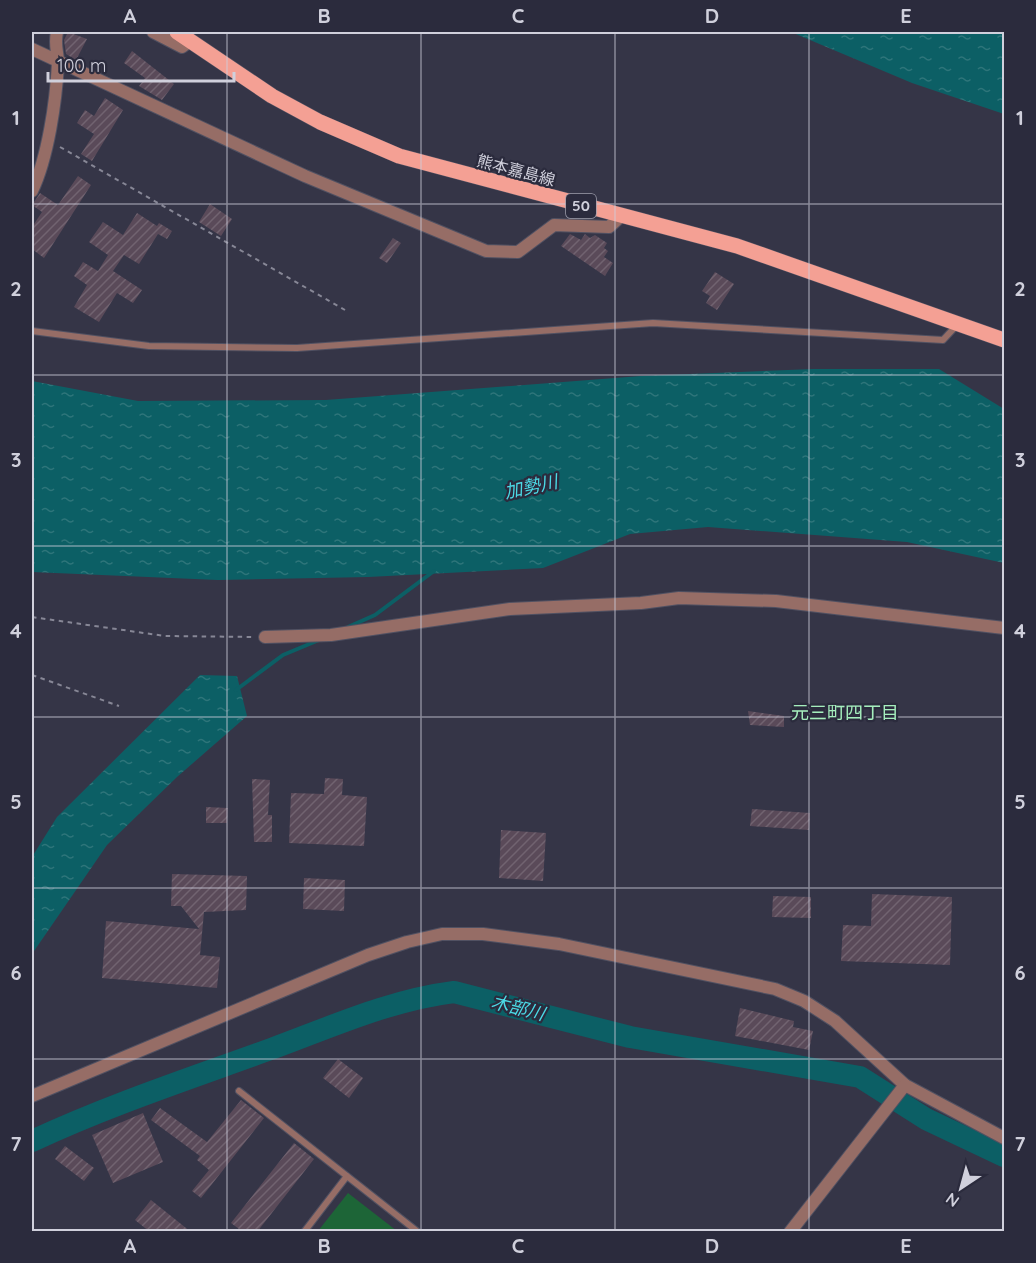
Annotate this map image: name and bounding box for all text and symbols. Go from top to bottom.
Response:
text: A [124,3,137,28]
text: B [317,3,331,28]
text: C [512,3,525,28]
text: D [705,3,719,28]
text: E [900,3,912,28]
scale bar [48,45,234,83]
text: 100 m [57,54,106,77]
text: 1 [12,105,20,130]
text: 1 [1016,105,1024,130]
street label: 熊本嘉島線 [475,150,557,190]
road number: 50 [566,194,596,218]
text: 2 [10,276,22,301]
text: 2 [1014,276,1026,301]
text: 3 [11,447,21,472]
text: 3 [1015,447,1025,472]
water label: 加勢川 [502,469,562,503]
text: 4 [10,618,22,643]
text: 4 [1014,618,1026,643]
district label: 元三町四丁目 [791,701,899,724]
text: 5 [10,789,22,814]
text: 5 [1014,789,1026,814]
text: 6 [10,960,22,985]
text: 6 [1014,960,1026,985]
water label: 木部川 [489,990,549,1026]
text: 7 [11,1131,22,1156]
text: 7 [1015,1131,1026,1156]
north arrow [931,1158,991,1218]
text: N [942,1189,963,1212]
text: A [124,1233,137,1258]
text: B [317,1233,331,1258]
text: C [512,1233,525,1258]
text: D [705,1233,719,1258]
text: E [900,1233,912,1258]

